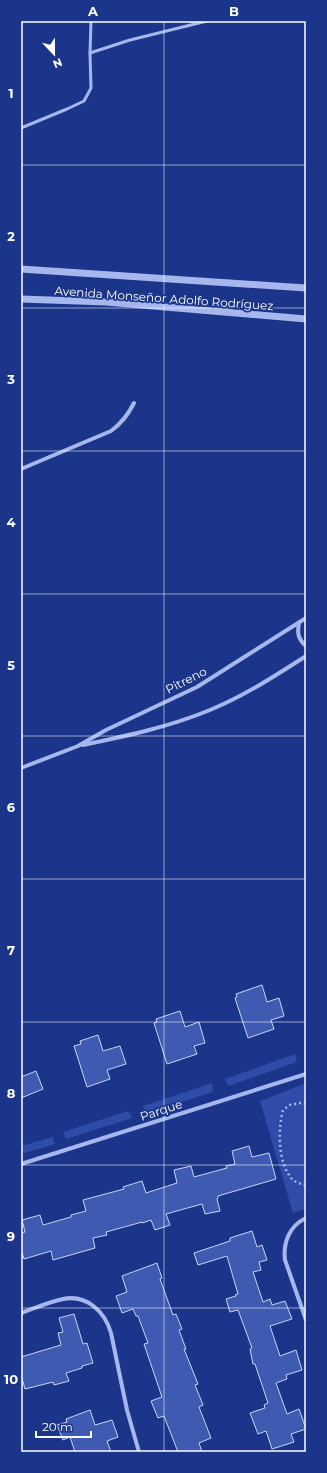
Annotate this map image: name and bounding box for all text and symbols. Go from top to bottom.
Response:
text: A [87,3,99,19]
text: B [229,3,239,19]
north arrow [34,34,74,74]
text: N [51,55,64,71]
text: 1 [8,85,14,101]
text: 2 [7,228,15,244]
street label: Avenida Monseñor Adolfo Rodríguez [54,283,274,313]
text: 3 [6,371,15,387]
text: 4 [7,514,16,530]
text: 5 [7,657,15,673]
street label: Pitreno [163,663,209,697]
text: 6 [7,799,16,815]
text: 7 [7,942,15,958]
text: 8 [7,1085,16,1101]
street label: Parque [138,1096,184,1124]
text: 9 [7,1228,15,1244]
text: 10 [4,1371,18,1387]
scale bar [36,1413,91,1439]
text: 20 m [42,1419,73,1434]

